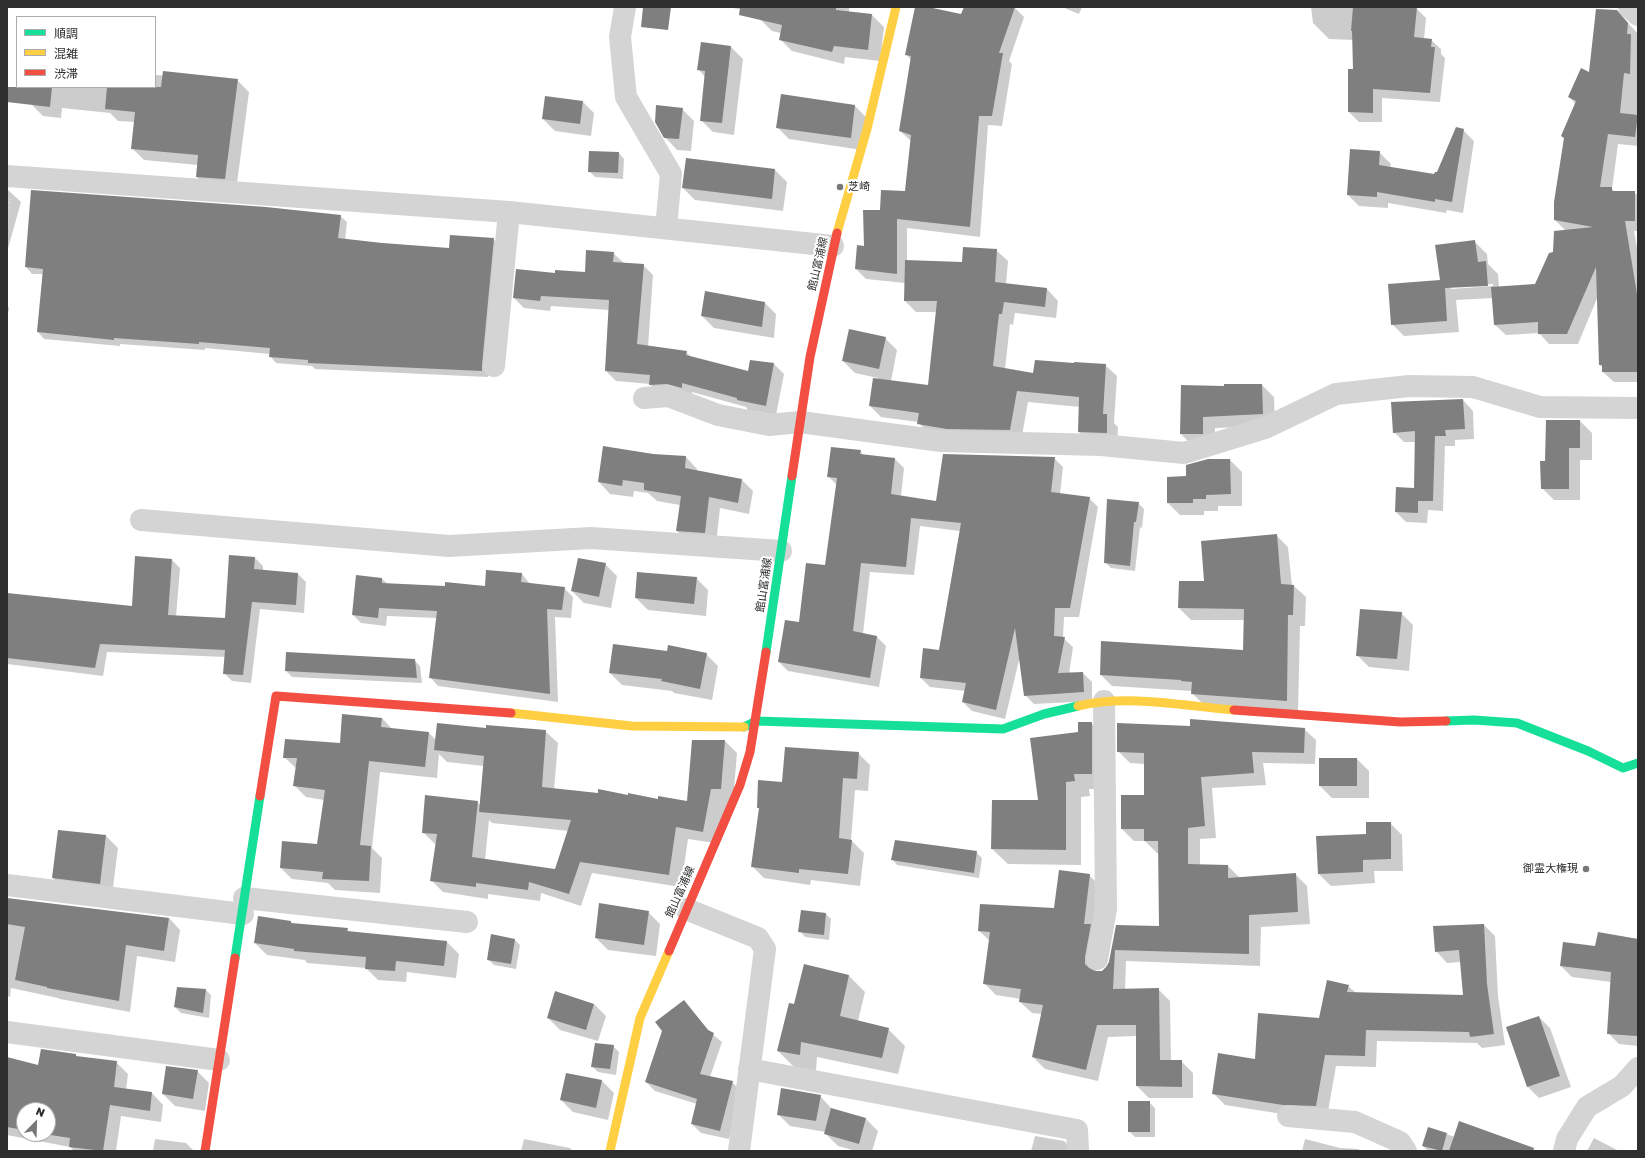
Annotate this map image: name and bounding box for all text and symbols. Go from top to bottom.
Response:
legend [16,16,156,88]
text: 順調 [54,26,78,41]
text: 混雑 [54,46,78,61]
text: 渋滞 [54,66,78,81]
place label: 芝崎 [848,180,870,194]
marker: 芝崎 [835,182,845,192]
street label: 館山富浦線 [805,236,831,292]
street label: 館山富浦線 [754,557,774,613]
place label: 御霊大権現 [1523,862,1578,876]
street label: 館山富浦線 [663,864,697,920]
marker: 御霊大権現 [1581,864,1591,874]
north arrow [16,1102,56,1142]
text: N [34,1104,47,1119]

